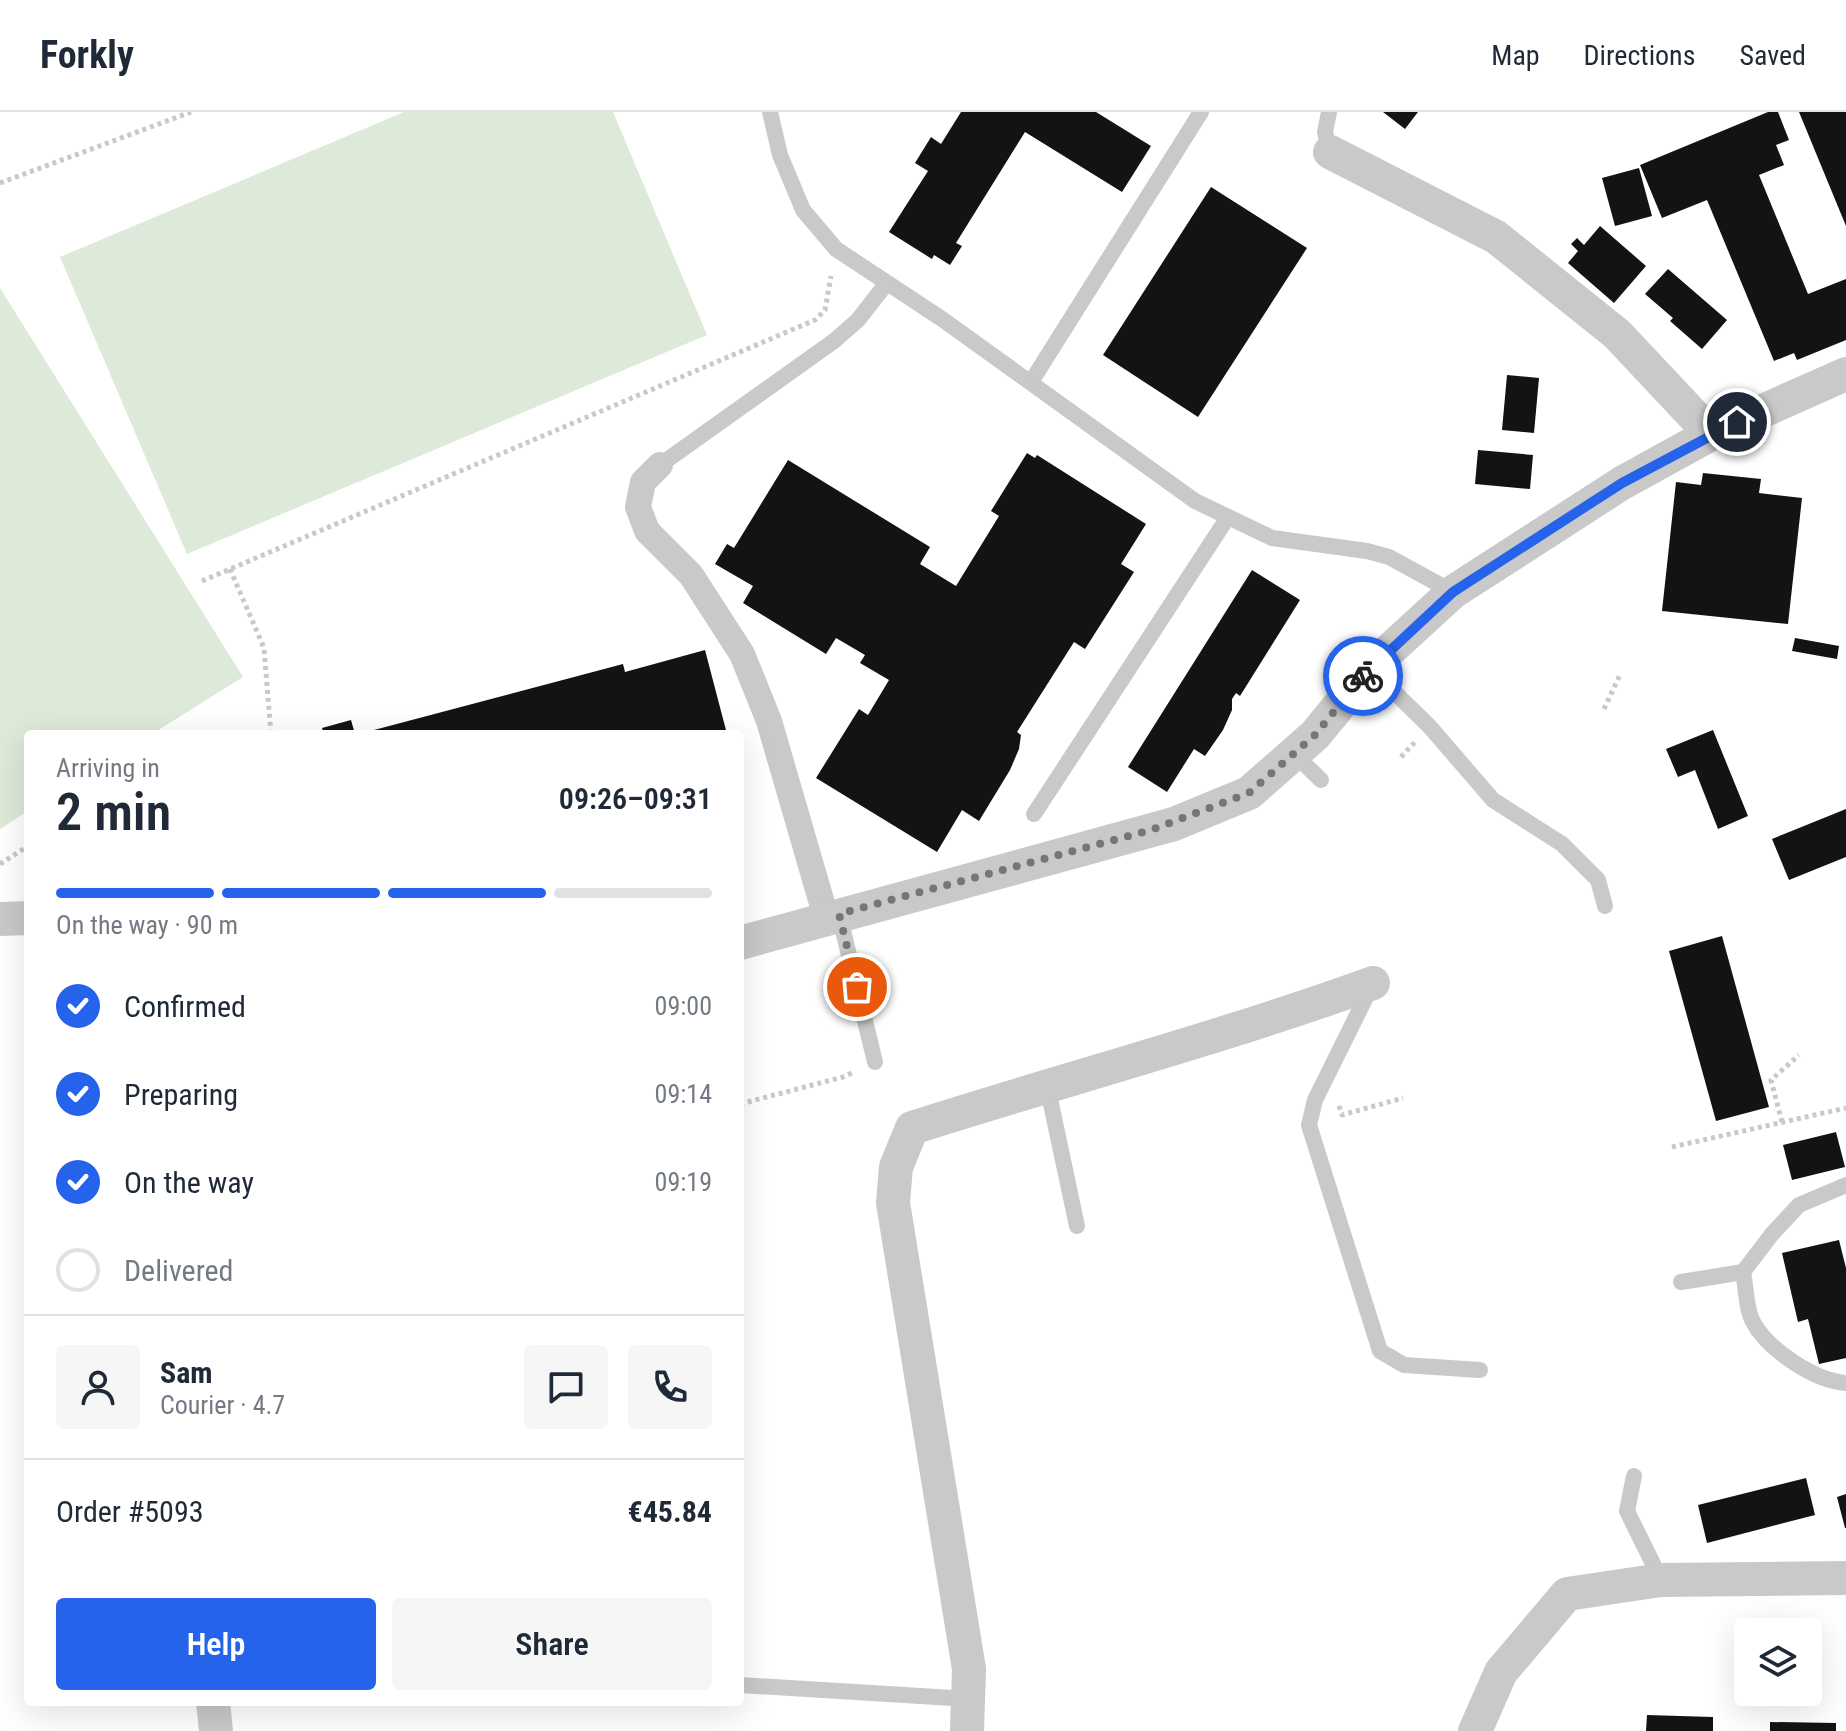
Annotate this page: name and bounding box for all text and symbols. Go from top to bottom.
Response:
text: Forkly [40,33,134,77]
text: Map [1491,39,1540,72]
text: Directions [1584,39,1695,72]
text: Saved [1739,39,1806,72]
pin [1703,388,1771,456]
icon: home [1715,400,1759,444]
courier [1323,636,1403,716]
icon: bike [1341,654,1385,698]
text: Arriving in [56,753,160,783]
text: 09:26–09:31 [559,781,712,816]
text: 2 min [56,782,171,843]
text: On the way · 90 m [56,910,238,940]
pin [823,953,891,1021]
icon: bag [835,965,879,1009]
icon: check [56,984,100,1028]
text: Confirmed [124,989,246,1024]
text: 09:00 [655,991,712,1021]
icon: check [56,1072,100,1116]
text: Preparing [124,1077,238,1112]
text: 09:14 [655,1079,712,1109]
icon: check [56,1160,100,1204]
text: On the way [124,1165,254,1200]
text: 09:19 [655,1167,712,1197]
text: Delivered [124,1253,233,1288]
button: person [56,1345,140,1429]
button: chat [524,1345,608,1429]
button: phone [628,1345,712,1429]
text: Sam [160,1355,213,1390]
text: Courier · 4.7 [160,1390,285,1420]
text: Order #5093 [56,1494,204,1529]
text: €45.84 [627,1494,712,1529]
button: Help [56,1598,376,1690]
button: Share [392,1598,712,1690]
map controls [1734,1618,1822,1706]
button: layers [1734,1618,1822,1706]

